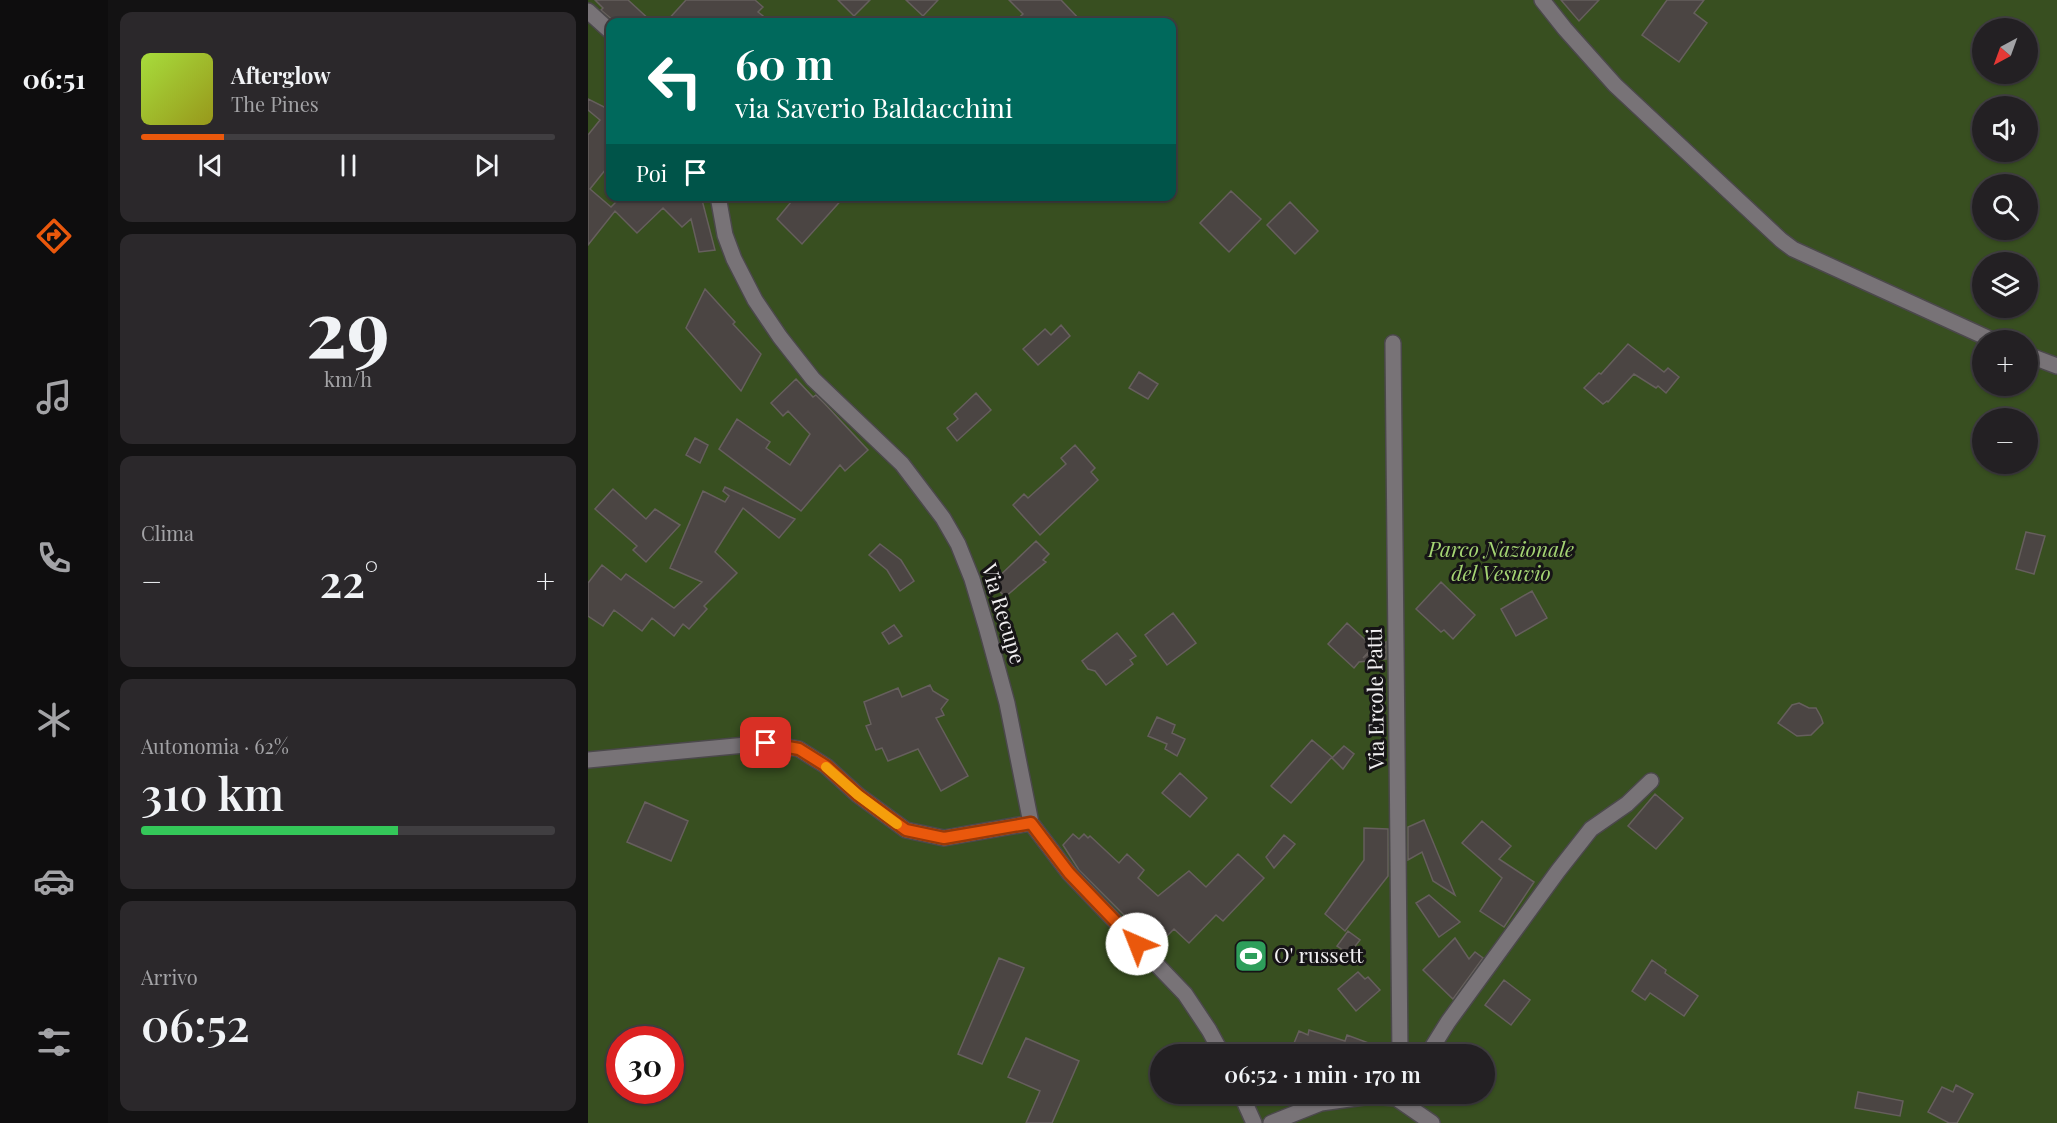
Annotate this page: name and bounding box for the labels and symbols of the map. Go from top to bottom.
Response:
north arrow [1972,18,2038,84]
park label: Parco Nazionale del Vesuvio [1427,534,1574,586]
street label: Via Recupe [976,559,1033,667]
street label: Via Ercole Patti [1359,628,1389,771]
pin [740,717,791,768]
position arrow [1105,912,1169,976]
sports icon: O' russett [1233,938,1269,974]
place label: O' russett [1274,940,1364,968]
speed limit sign: 30 [606,1026,684,1104]

